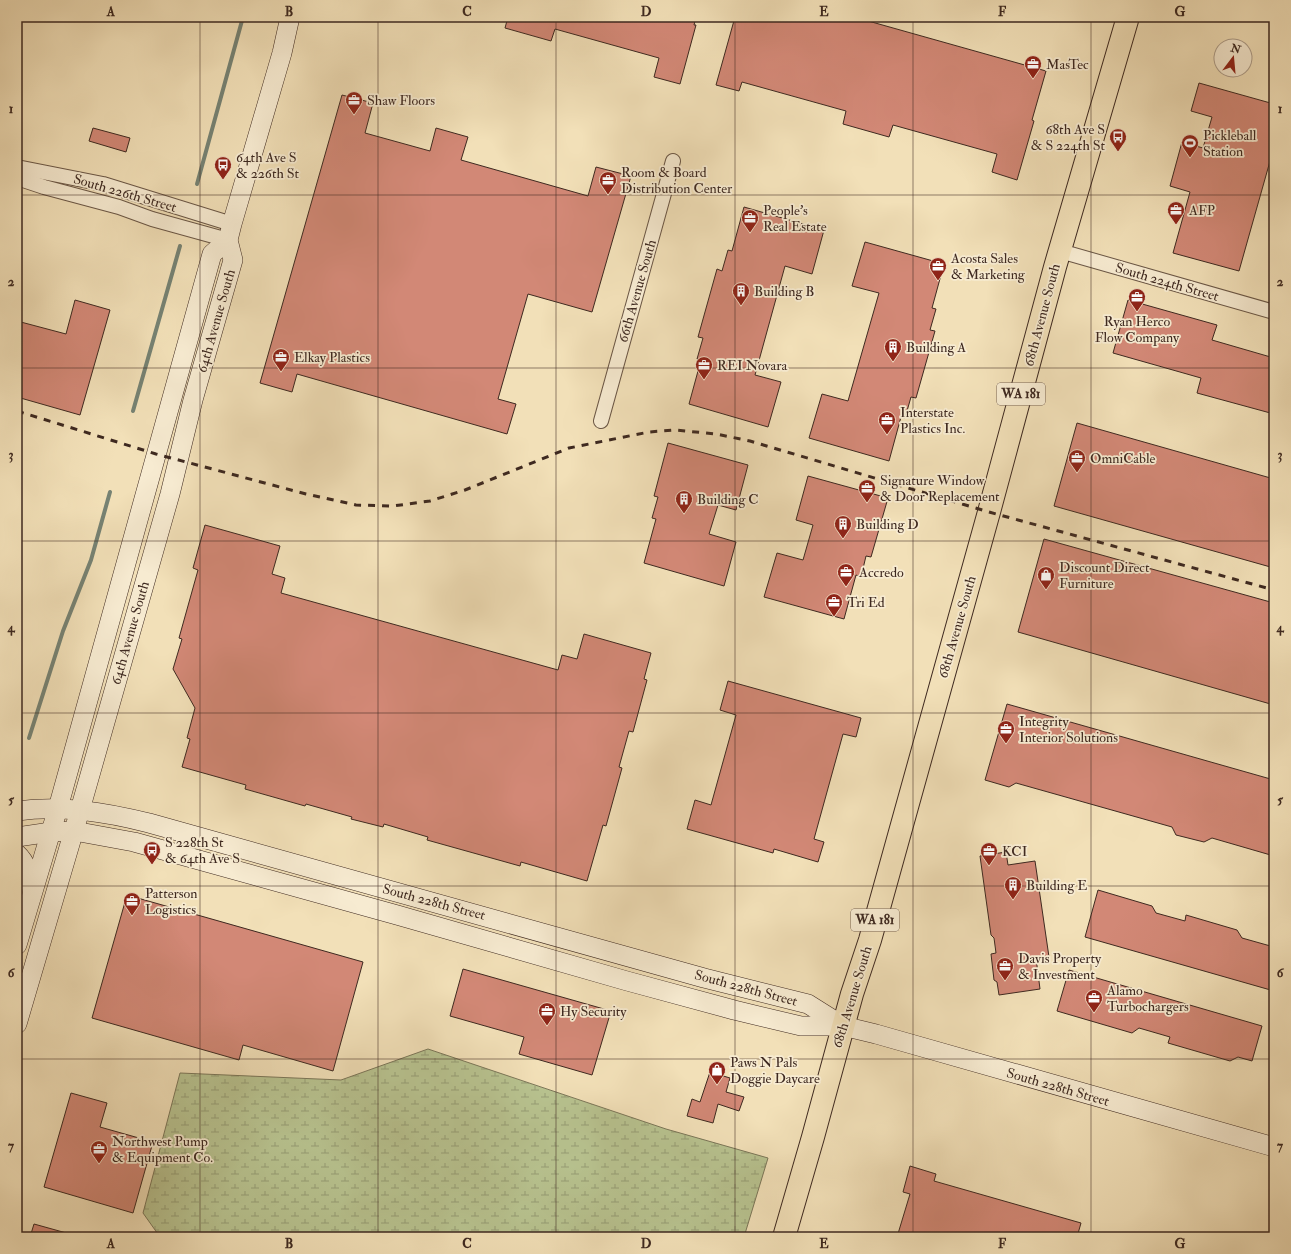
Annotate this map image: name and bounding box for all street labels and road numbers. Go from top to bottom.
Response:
street label: South 226th Street [72,170,179,216]
street label: 66th Avenue South [614,237,660,344]
street label: South 224th Street [1113,259,1221,305]
street label: 68th Avenue South [1020,261,1064,368]
street label: 64th Avenue South [193,267,239,375]
road number: WA 181 [997,383,1045,405]
street label: 68th Avenue South [934,573,980,680]
street label: 64th Avenue South [107,579,153,687]
street label: South 228th Street [381,880,488,924]
road number: WA 181 [851,909,899,931]
street label: 68th Avenue South [828,943,876,1050]
street label: South 228th Street [693,966,800,1010]
street label: South 228th Street [1005,1064,1112,1110]

